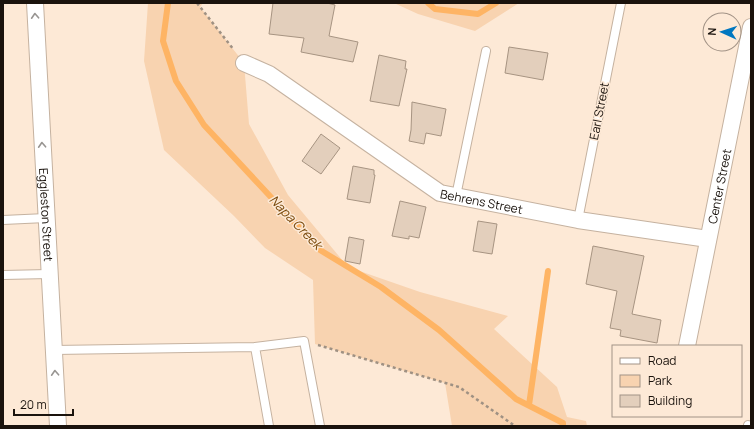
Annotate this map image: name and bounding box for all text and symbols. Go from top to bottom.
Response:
north arrow [702,12,742,52]
one-way arrow [31,13,40,19]
text: N [704,27,719,36]
street label: Earl Street [585,81,613,141]
one-way arrow [38,142,47,148]
street label: Center Street [703,147,735,225]
street label: Eggleston Street [35,167,58,262]
street label: Behrens Street [439,185,524,218]
water label: Napa Creek [266,191,328,255]
legend [612,345,742,417]
text: Road [648,352,676,369]
one-way arrow [50,370,59,376]
text: Park [648,372,673,389]
scale bar [14,391,73,417]
text: Building [648,392,692,409]
text: 20 m [20,396,47,413]

